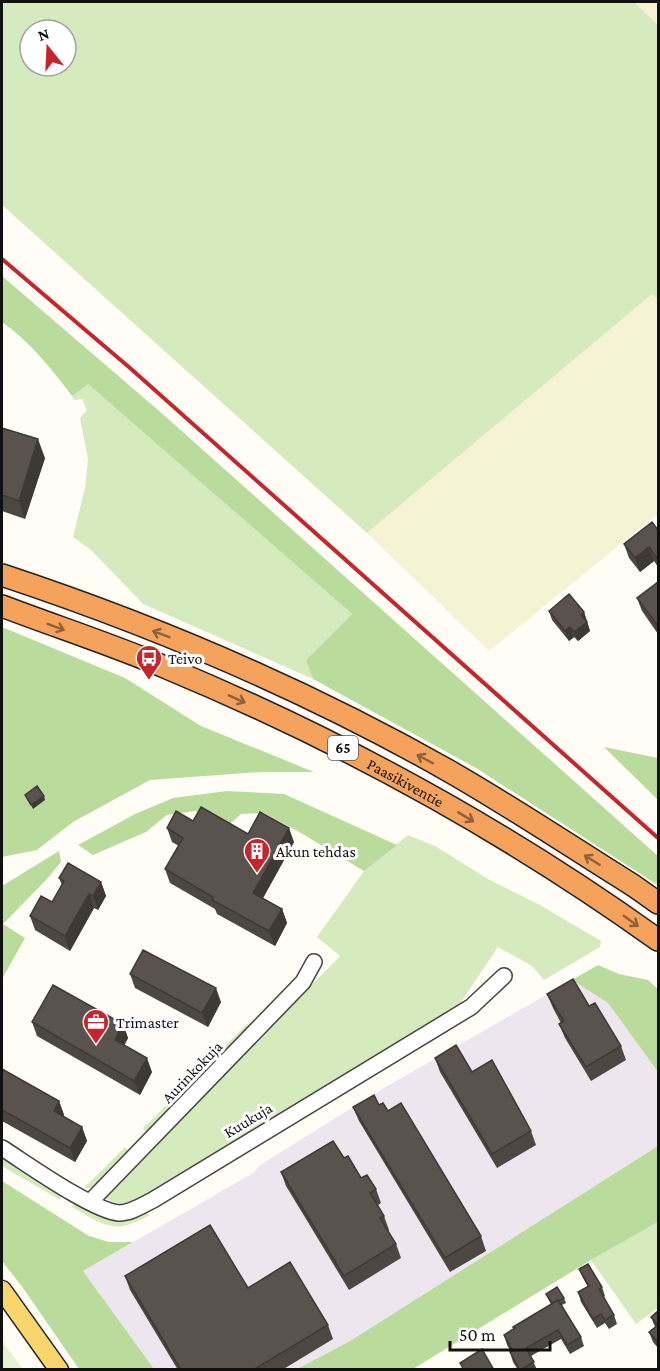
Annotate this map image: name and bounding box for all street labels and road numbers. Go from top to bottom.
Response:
road number: 65 [328,736,358,760]
street label: Paasikiventie [365,755,447,810]
street label: Aurinkokuja [159,1037,227,1107]
street label: Kuukuja [221,1099,276,1142]

